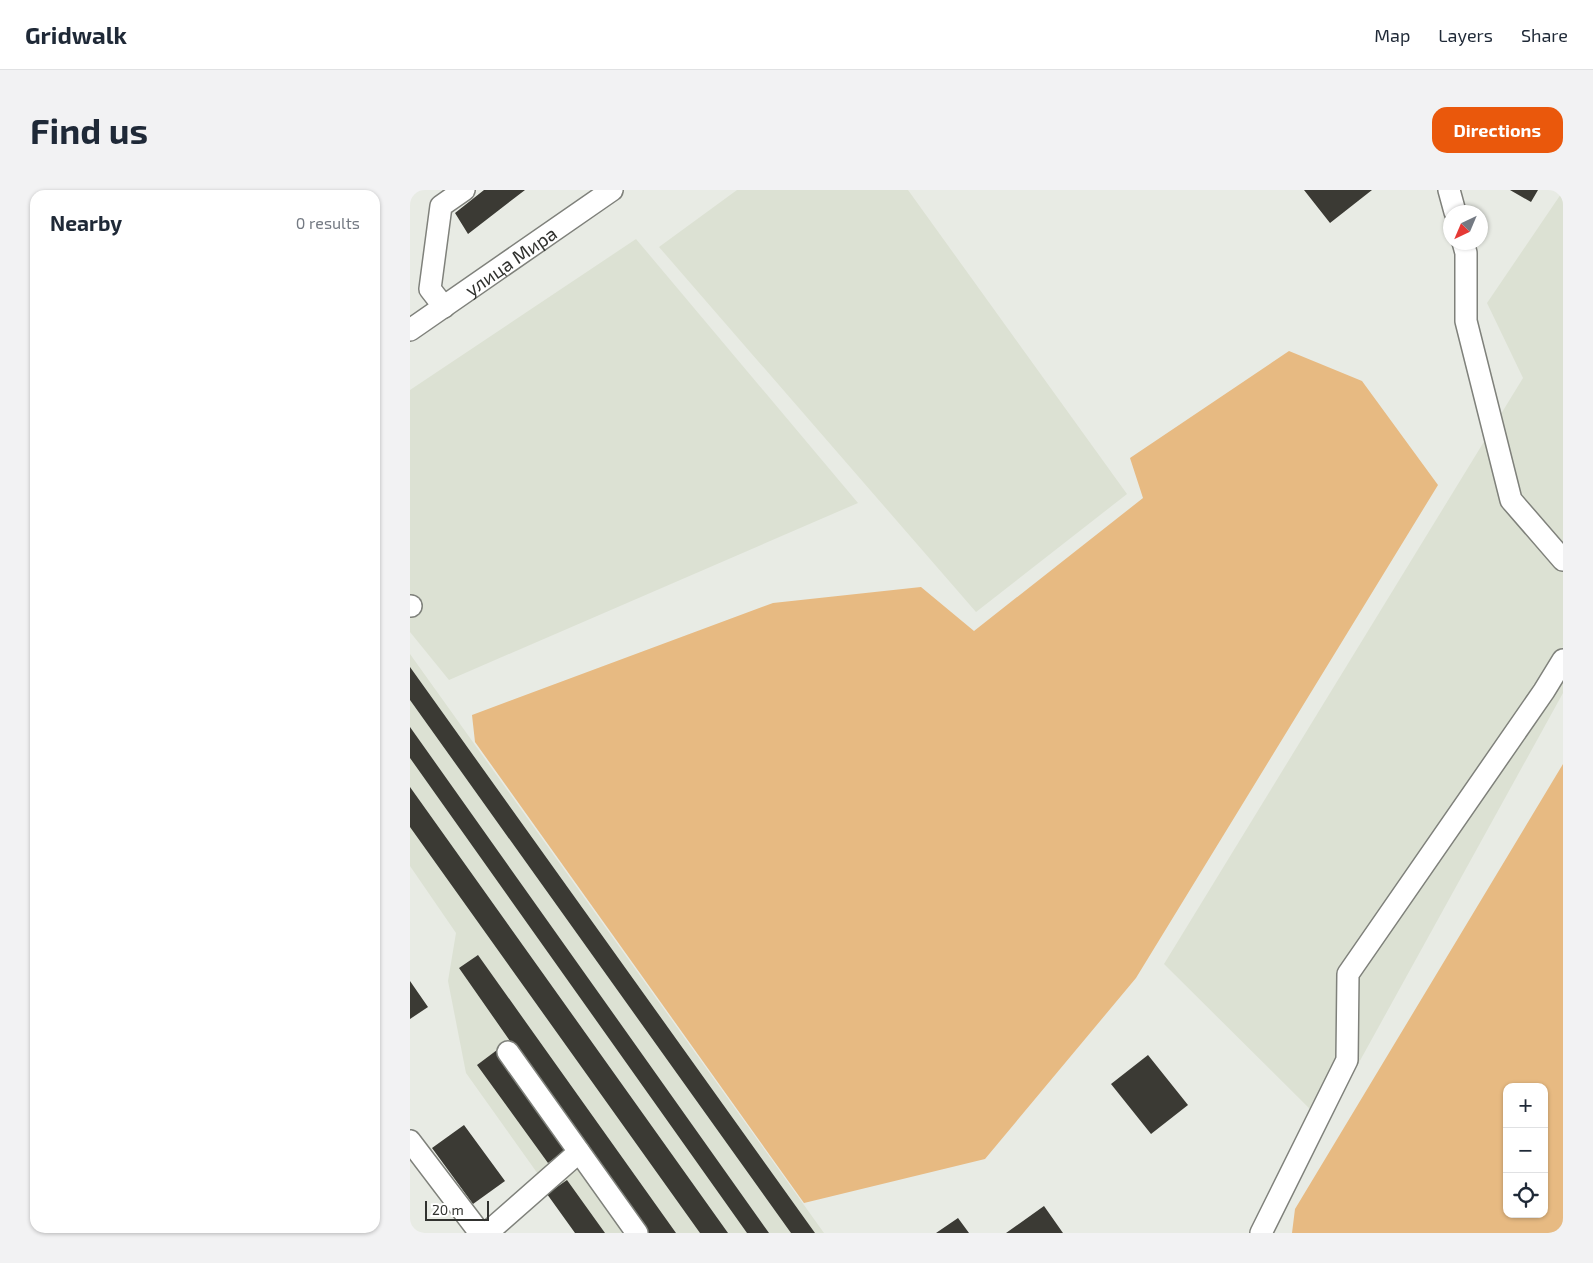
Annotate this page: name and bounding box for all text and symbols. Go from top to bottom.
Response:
text: Gridwalk [25,20,127,49]
text: Map [1374,24,1410,46]
text: Layers [1438,24,1493,46]
text: Share [1521,24,1568,46]
button: Directions [1432,107,1563,153]
text: Find us [30,109,148,151]
north arrow [1443,205,1488,250]
text: Nearby [50,210,122,235]
text: 0 results [296,213,360,232]
street label: улица Мира [460,221,561,301]
map controls [1503,1083,1548,1218]
button: + [1503,1083,1548,1128]
button: − [1503,1128,1548,1173]
button: locate [1503,1173,1548,1218]
scale bar [425,1198,489,1221]
text: 20 m [432,1201,464,1218]

